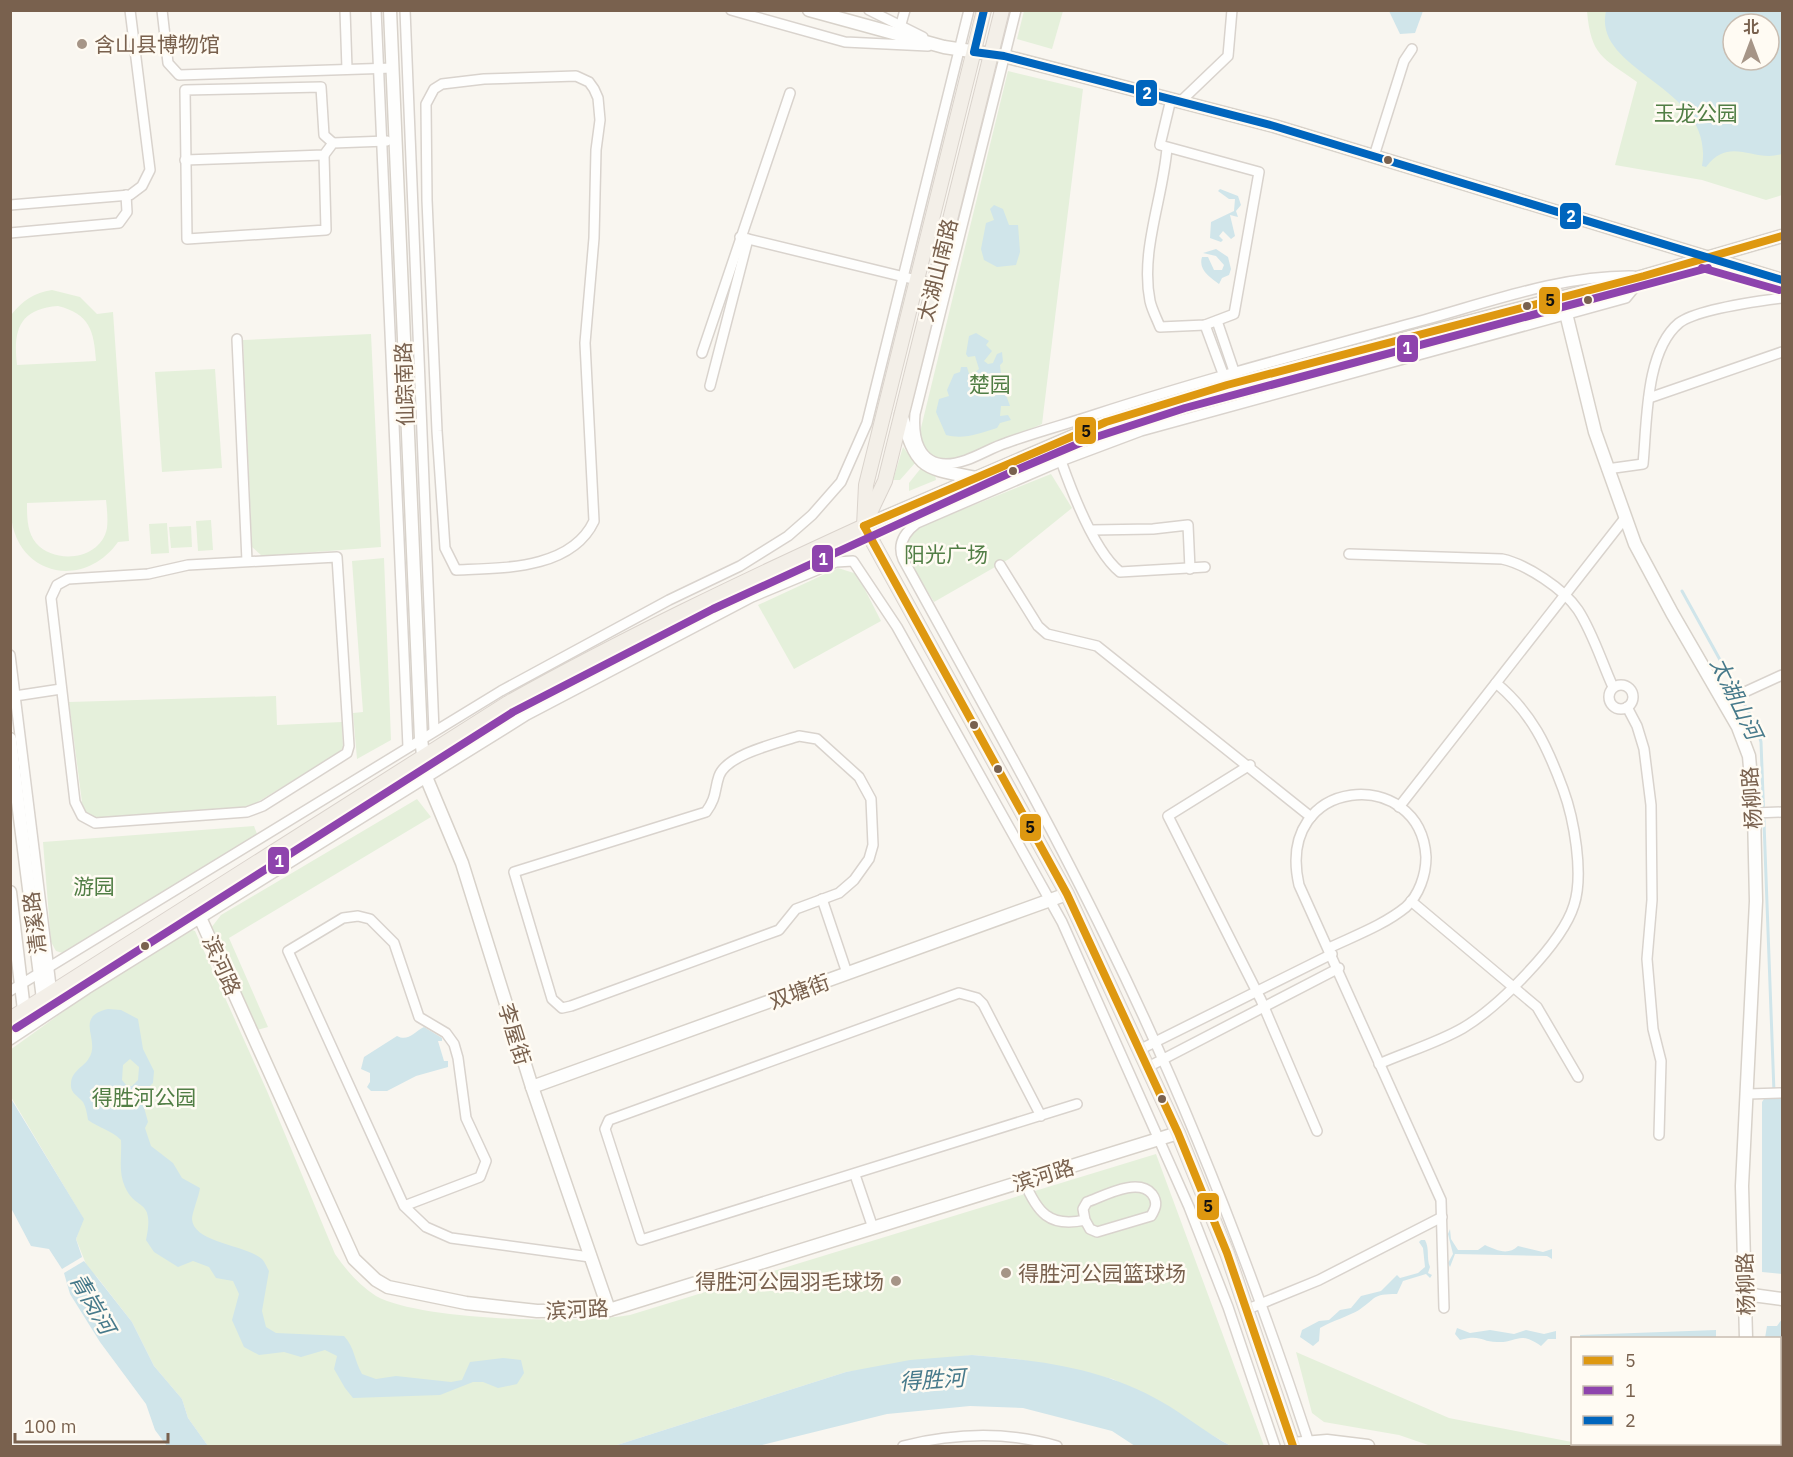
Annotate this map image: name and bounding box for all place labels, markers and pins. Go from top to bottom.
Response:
place label: 含山县博物馆 [94,30,220,58]
marker: 含山县博物馆 [75,37,89,51]
unlabelled marker [1382,154,1394,166]
unlabelled marker [1582,294,1594,306]
unlabelled marker [1521,300,1533,312]
unlabelled marker [1007,465,1019,477]
unlabelled marker [968,719,980,731]
unlabelled marker [992,763,1004,775]
unlabelled marker [139,940,151,952]
unlabelled marker [1156,1093,1168,1105]
place label: 得胜河公园篮球场 [1018,1259,1186,1287]
marker: 得胜河公园篮球场 [999,1266,1013,1280]
place label: 得胜河公园羽毛球场 [695,1267,884,1295]
marker: 得胜河公园羽毛球场 [889,1274,903,1288]

